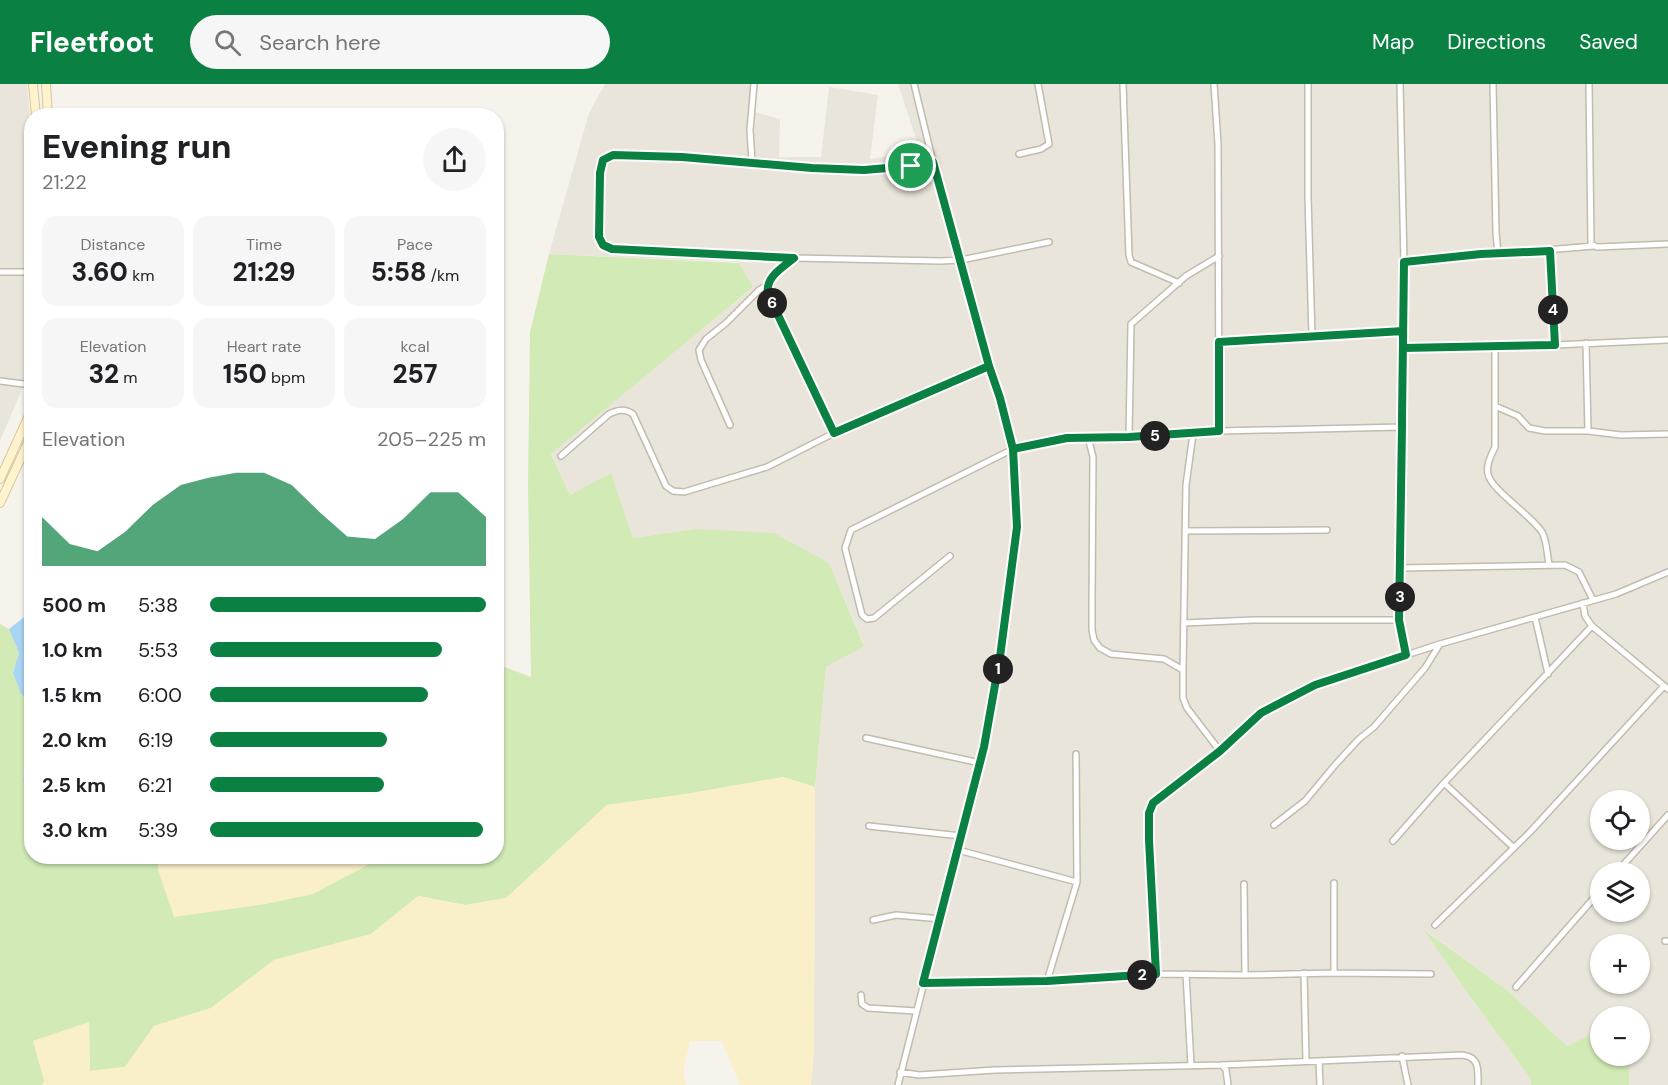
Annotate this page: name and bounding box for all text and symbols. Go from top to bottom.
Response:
search box [190,15,610,69]
text: Fleetfoot [30,24,154,61]
icon: search [211,26,244,59]
text: Search here [259,28,381,57]
text: Map [1372,28,1414,56]
text: Directions [1447,28,1546,56]
text: Saved [1579,28,1638,56]
text: Evening run [42,125,231,168]
button: share [423,128,486,191]
pin [885,140,936,191]
icon: arrive [894,149,927,182]
text: 21:22 [42,169,87,195]
text: Distance [81,234,145,255]
text: Time [246,234,282,255]
text: Pace [397,234,433,255]
text: 3.60 [71,255,128,289]
text: 21:29 [233,255,295,289]
text: 5:58 [371,255,426,289]
text: km [128,265,155,286]
text: /km [426,265,459,286]
pin: 6 [757,288,787,318]
text: 6 [767,292,777,313]
pin: 4 [1538,295,1568,325]
text: 4 [1548,299,1558,320]
text: Elevation [80,336,146,357]
text: Heart rate [227,336,301,357]
text: kcal [401,336,429,357]
text: 32 [88,357,119,391]
text: 150 [223,357,267,391]
text: 257 [392,357,438,391]
text: m [119,367,138,388]
text: bpm [267,367,305,388]
pin: 5 [1140,421,1170,451]
text: 5 [1150,425,1160,446]
text: Elevation [42,426,125,452]
text: 205–225 m [377,426,486,452]
pin: 3 [1385,582,1415,612]
text: 3 [1395,586,1405,607]
text: 500 m [42,592,106,618]
text: 5:38 [138,592,178,618]
text: 1.0 km [42,637,103,663]
text: 5:53 [138,637,178,663]
pin: 1 [983,654,1013,684]
text: 1 [995,658,1001,679]
text: 1.5 km [42,682,102,708]
text: 6:00 [138,682,182,708]
text: 2.0 km [42,727,107,753]
text: 6:19 [138,727,173,753]
text: 2.5 km [42,772,106,798]
text: 6:21 [138,772,172,798]
map controls [1590,790,1650,1066]
button: locate [1590,790,1650,850]
text: 3.0 km [42,817,107,843]
text: 5:39 [138,817,178,843]
button: layers [1590,862,1650,922]
button: + [1590,934,1650,994]
pin: 2 [1127,960,1157,990]
text: 2 [1137,964,1147,985]
button: − [1590,1006,1650,1066]

